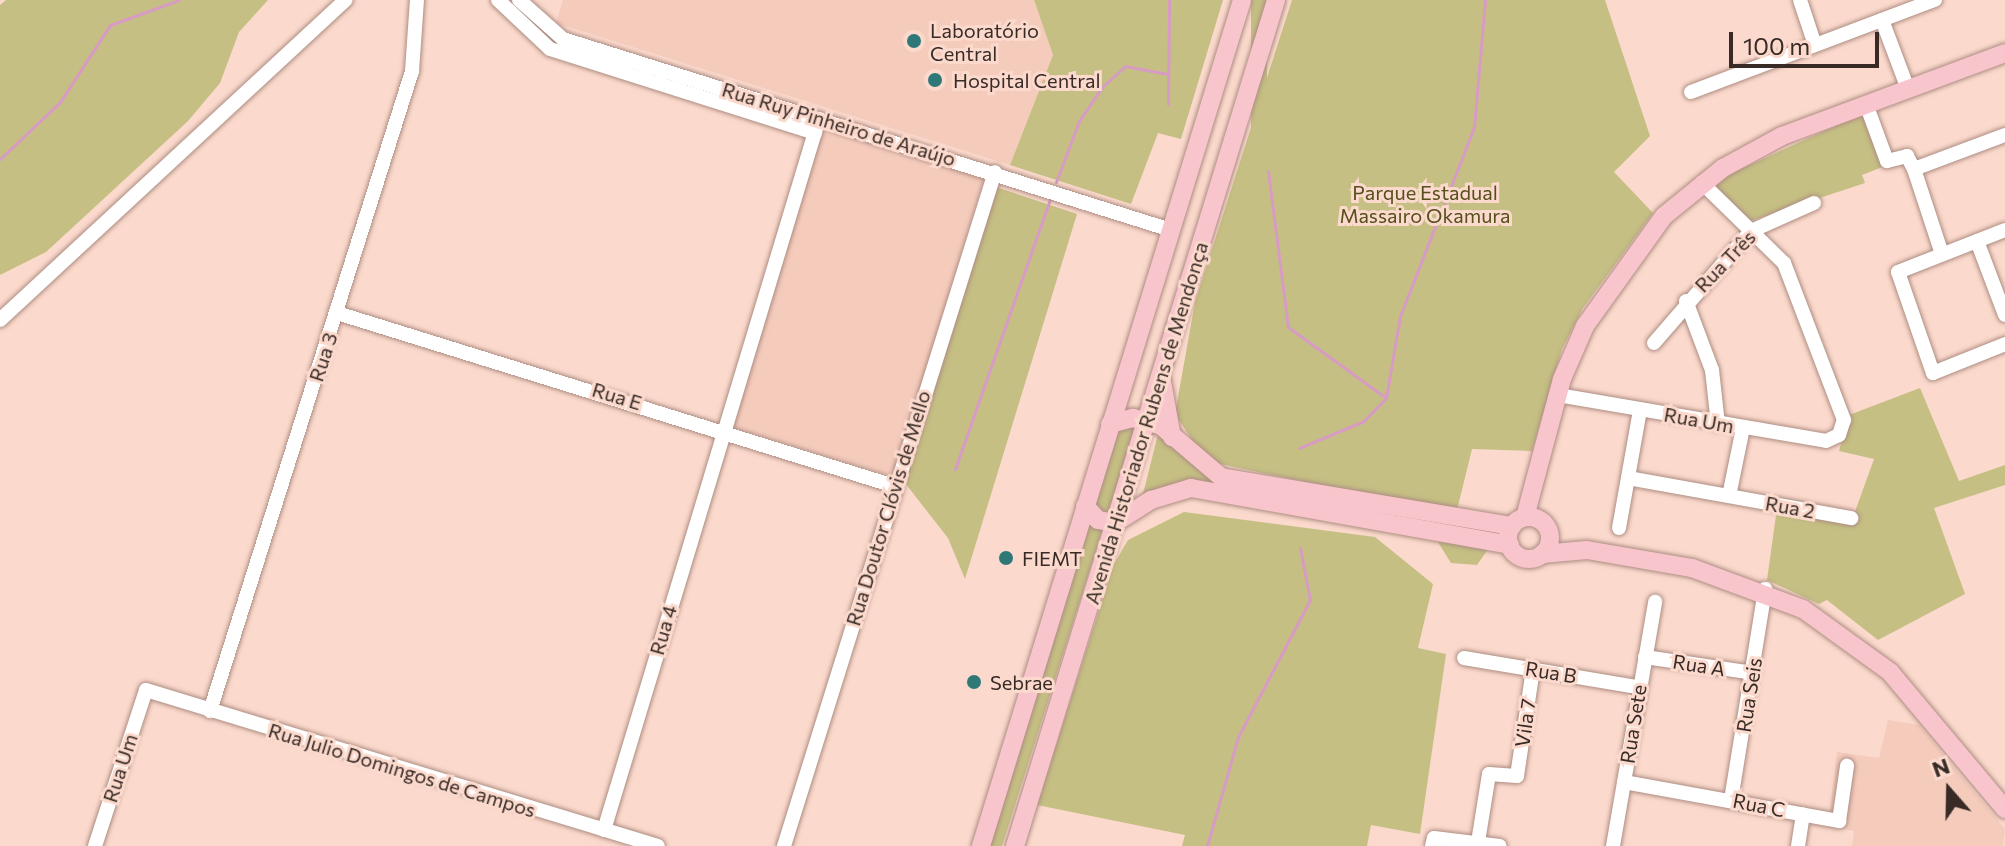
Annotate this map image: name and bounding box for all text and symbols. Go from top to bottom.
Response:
scale bar [1733,16,1883,66]
place label: Laboratório Central [930,18,1039,65]
text: 100 m [1743,31,1810,60]
marker: Laboratório Central [905,32,923,50]
place label: Hospital Central [953,68,1101,92]
marker: Hospital Central [924,69,946,91]
street label: Rua Ruy Pinheiro de Araújo [719,77,959,171]
park label: Parque Estadual Massairo Okamura [1339,180,1511,227]
street label: Rua Três [1690,225,1760,297]
street label: Avenida Historiador Rubens de Mendonça [1079,239,1213,607]
street label: Rua 3 [304,329,342,385]
street label: Rua E [589,377,645,415]
street label: Rua Doutor Clóvis de Mello [841,387,935,629]
street label: Rua Um [1662,402,1736,438]
street label: Rua 2 [1763,491,1817,523]
place label: FIEMT [1022,546,1082,570]
marker: FIEMT [997,549,1015,567]
street label: Rua 4 [644,602,682,658]
street label: Rua A [1671,649,1727,681]
street label: Rua B [1524,656,1578,688]
street label: Rua Seis [1731,656,1767,734]
place label: Sebrae [990,670,1053,694]
marker: Sebrae [965,673,983,691]
street label: Rua Sete [1615,683,1651,765]
street label: Vila 7 [1510,697,1540,749]
street label: Rua Julio Domingos de Campos [266,718,538,822]
street label: Rua Um [98,731,142,805]
north arrow [1909,750,1989,830]
text: N [1928,751,1953,782]
street label: Rua C [1731,788,1787,822]

